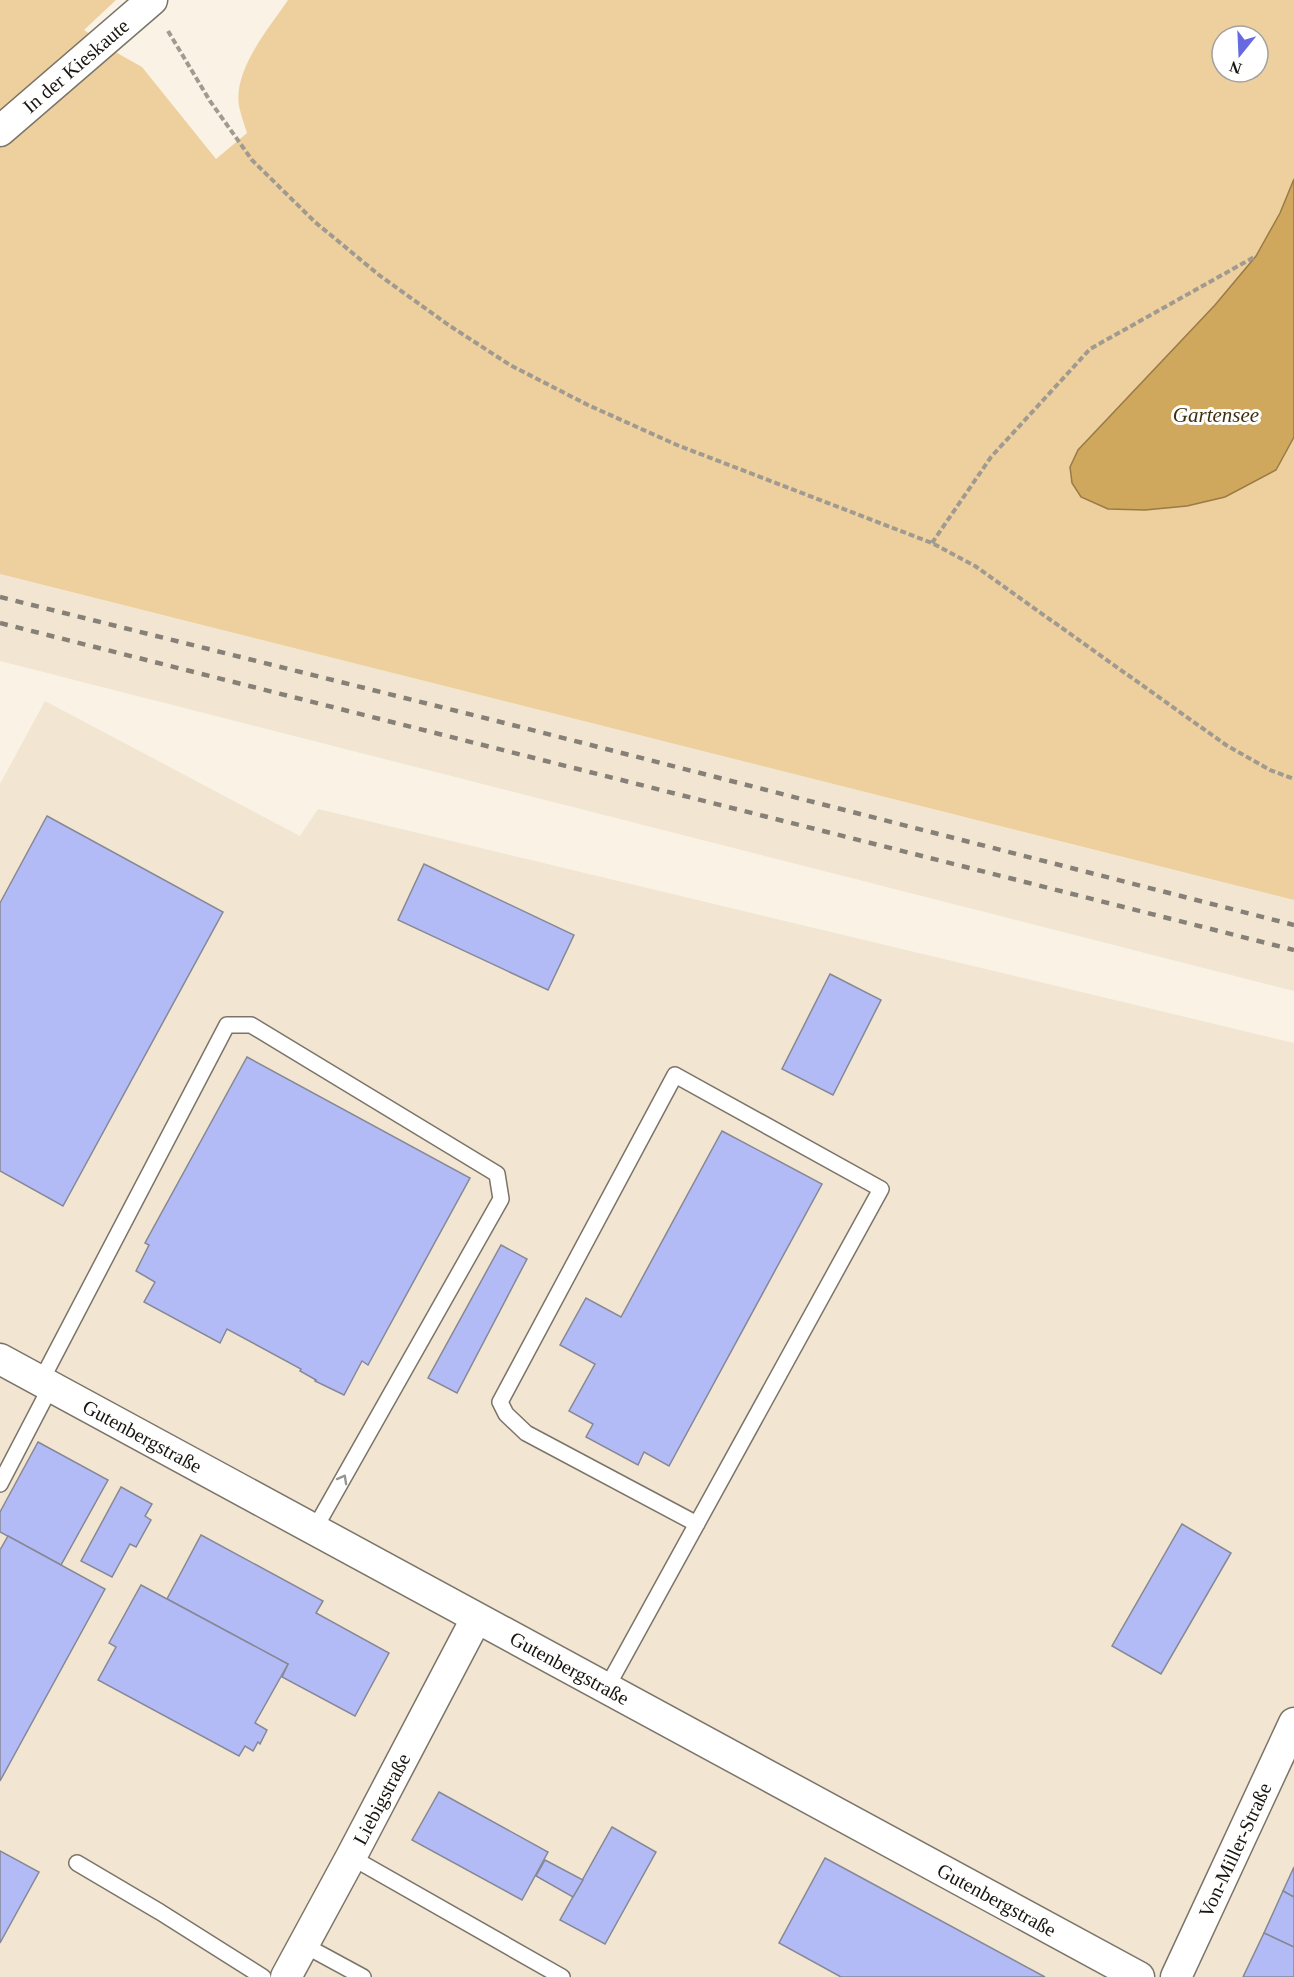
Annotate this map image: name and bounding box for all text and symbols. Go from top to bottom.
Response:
street label: In der Kieskaute [18,14,133,117]
north arrow [1210,24,1270,84]
text: N [1227,58,1244,78]
water label: Gartensee [1173,403,1259,427]
street label: Gutenbergstraße [79,1395,206,1477]
one-way arrow [336,1475,347,1485]
street label: Gutenbergstraße [506,1627,633,1709]
street label: Liebigstraße [348,1749,415,1848]
street label: Von-Miller-Straße [1194,1779,1276,1921]
street label: Gutenbergstraße [934,1859,1060,1941]

